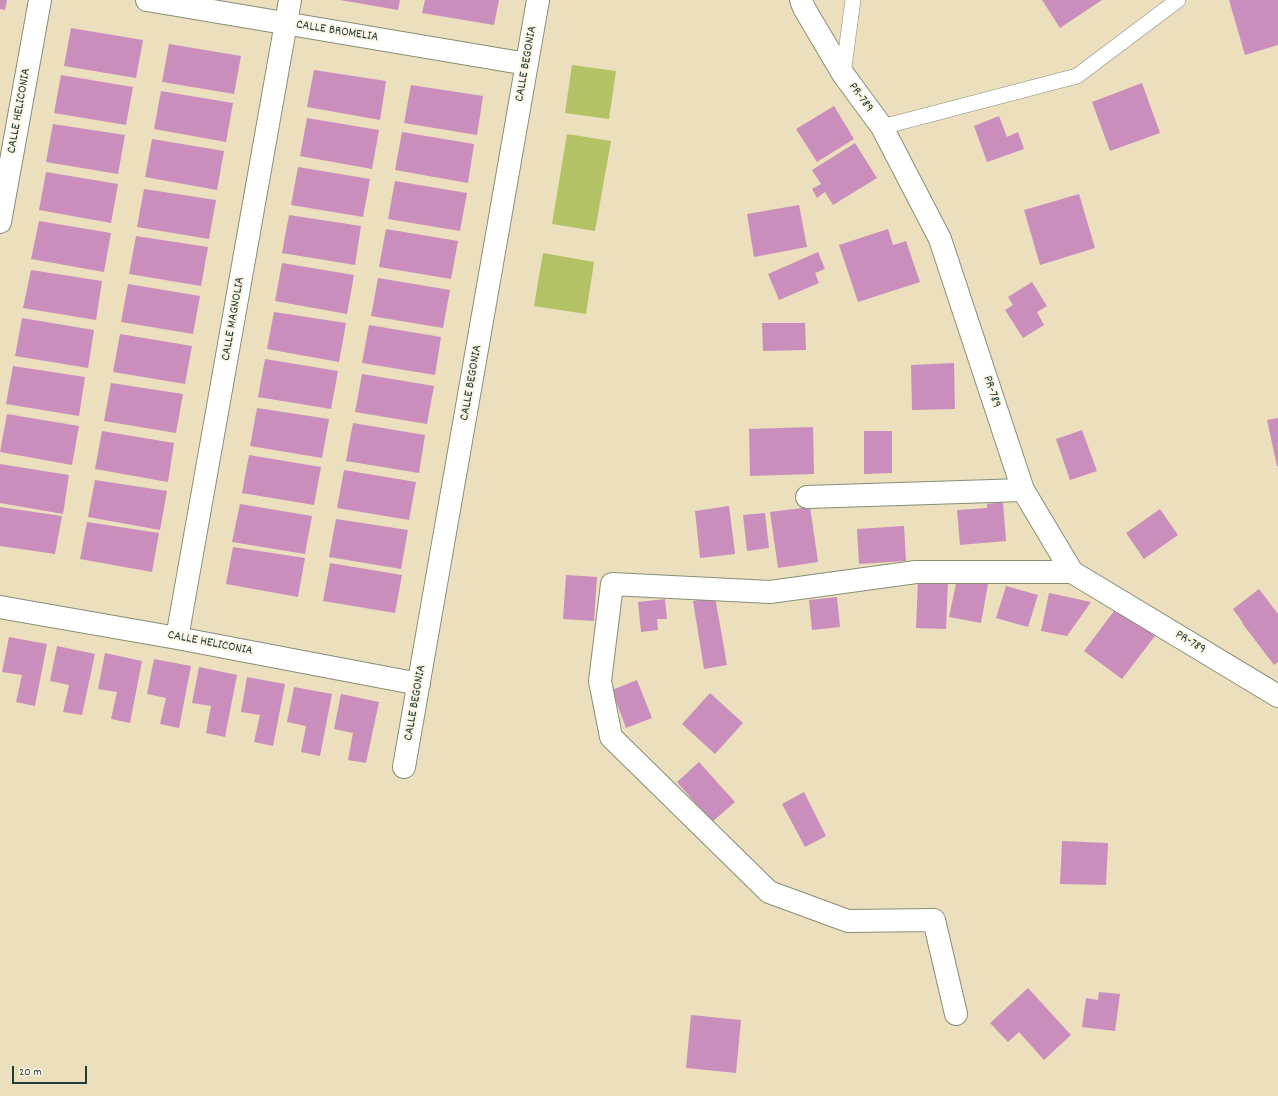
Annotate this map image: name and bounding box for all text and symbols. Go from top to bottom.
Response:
street label: CALLE BROMELIA [295,18,379,46]
street label: CALLE BEGONIA [513,25,541,103]
street label: CALLE HELICONIA [5,67,35,155]
street label: PR-789 [844,80,876,116]
street label: CALLE MAGNOLIA [219,276,249,362]
street label: CALLE BEGONIA [458,344,486,422]
street label: PR-789 [979,374,1003,410]
street label: CALLE HELICONIA [166,628,254,660]
street label: PR-789 [1172,628,1208,658]
street label: CALLE BEGONIA [402,664,430,742]
scale bar [14,1058,89,1084]
text: 20 m [19,1064,42,1081]

